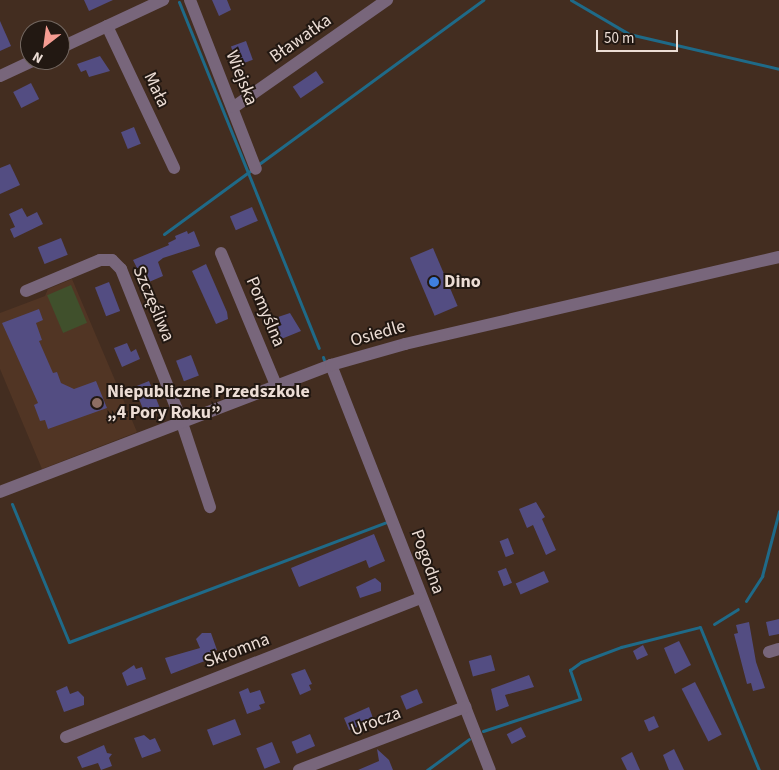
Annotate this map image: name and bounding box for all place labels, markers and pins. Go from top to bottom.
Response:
place label: Dino [444,271,481,293]
marker: Dino [428,276,440,288]
place label: Niepubliczne Przedszkole „4 Pory Roku” [107,382,310,424]
marker: Niepubliczne Przedszkole „4 Pory Roku” [91,397,103,409]

